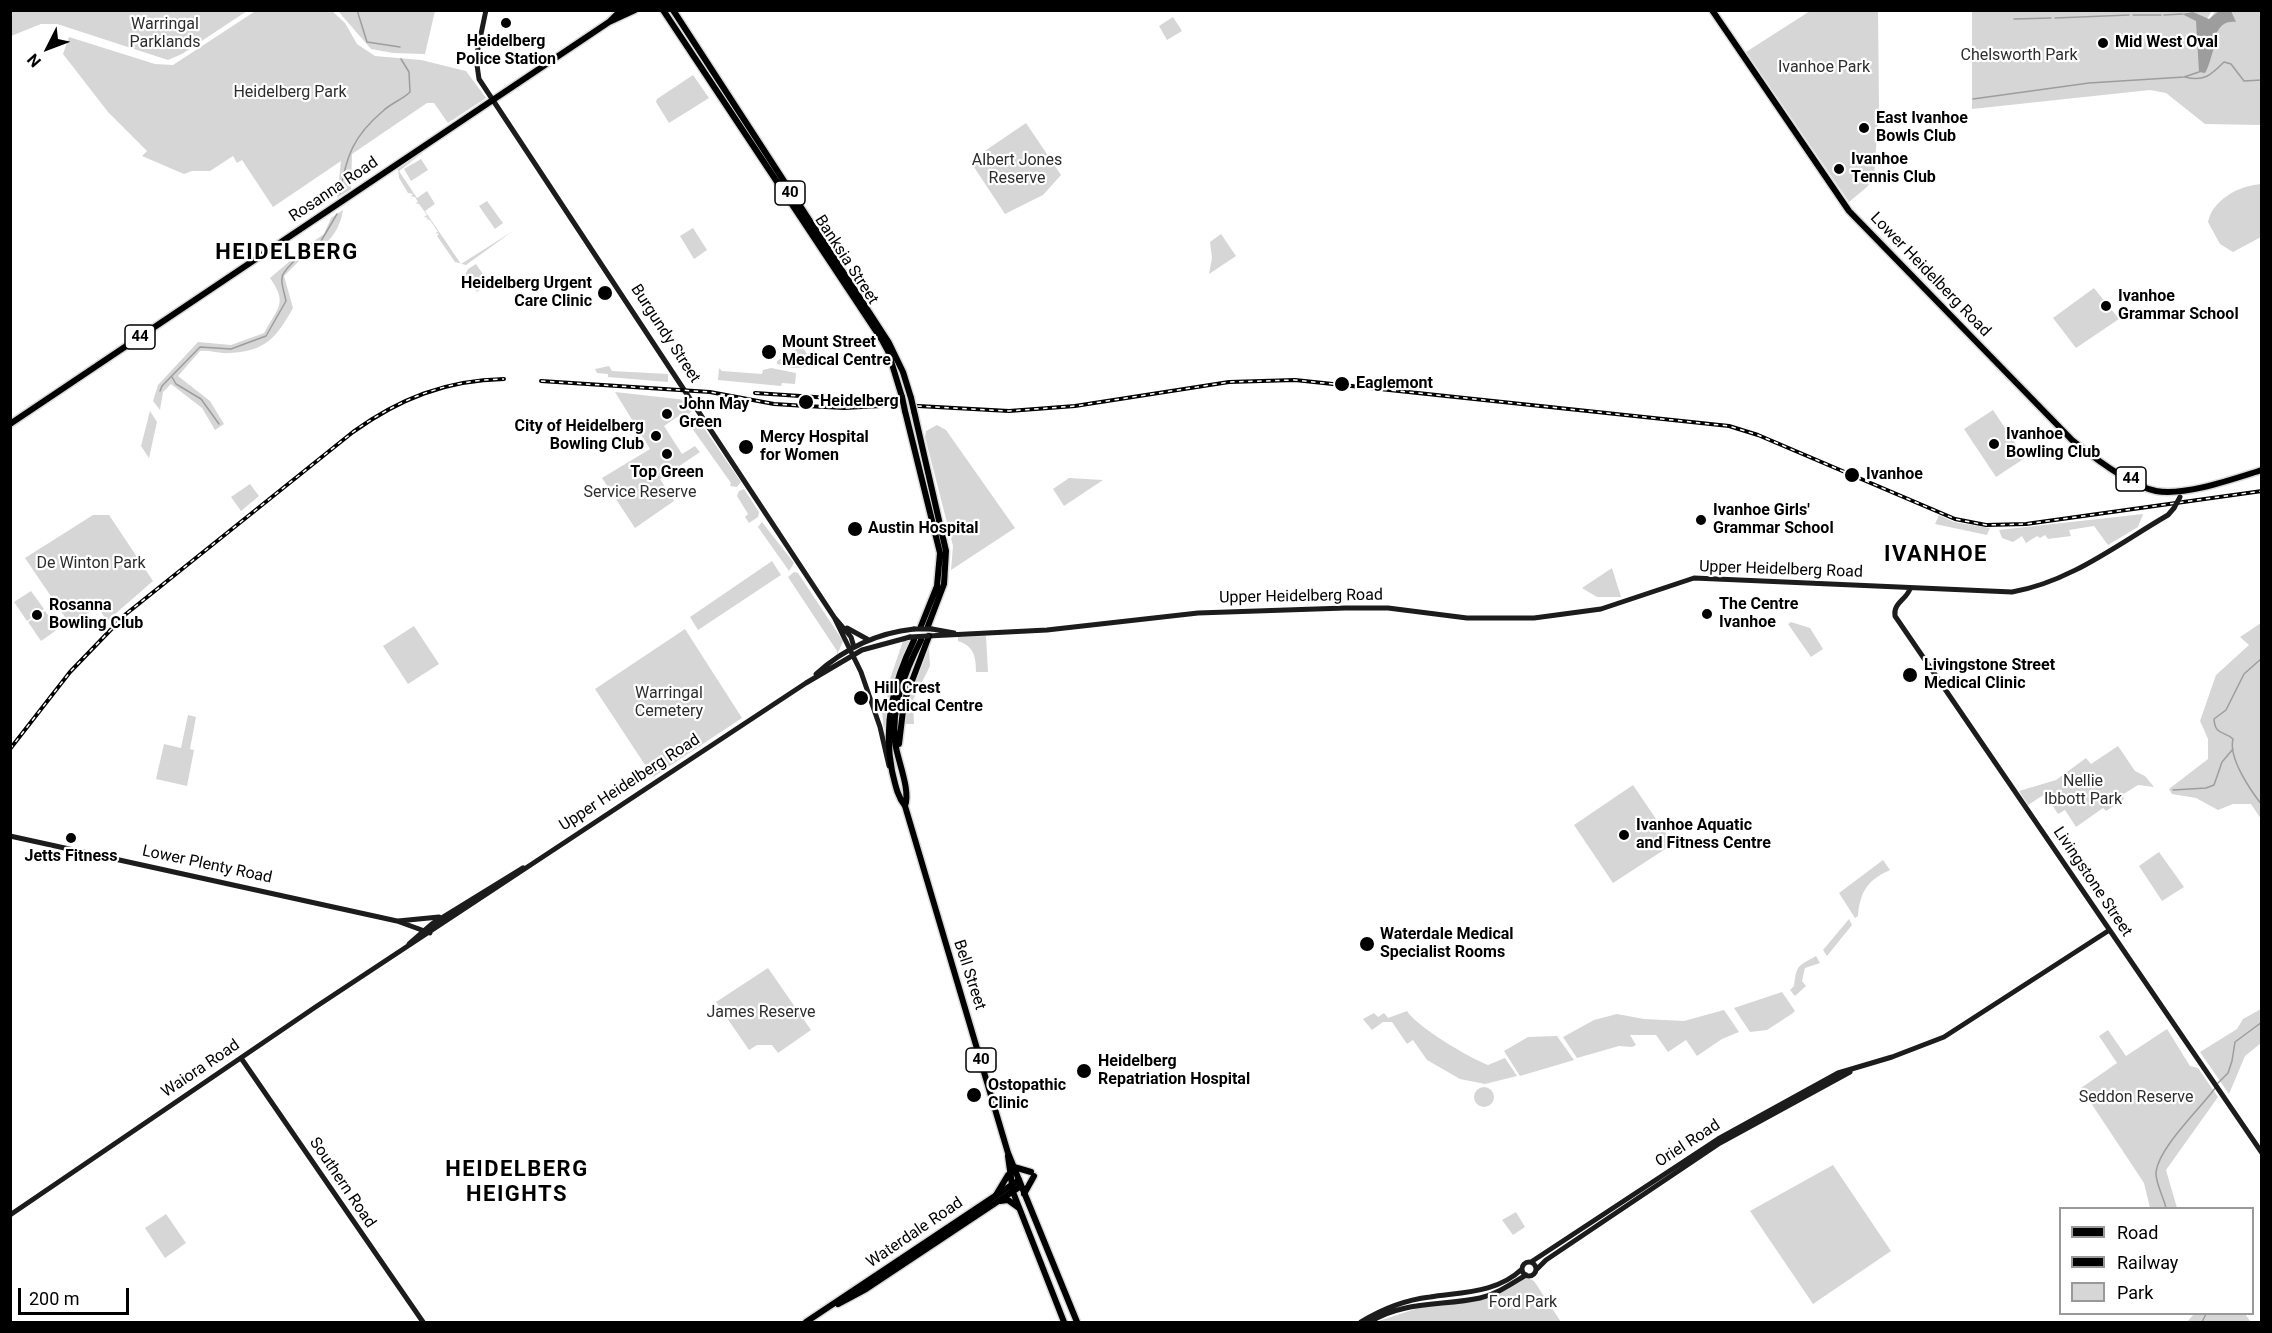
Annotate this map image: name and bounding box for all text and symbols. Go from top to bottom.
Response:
park label: Warringal Parklands [130,15,200,53]
marker: Heidelberg Police Station [499,16,513,30]
north arrow [18,18,78,78]
place label: Heidelberg Police Station [456,32,556,70]
place label: Mid West Oval [2115,33,2218,53]
marker: Mid West Oval [2096,36,2110,50]
park label: Chelsworth Park [1960,46,2078,66]
text: N [23,50,45,71]
park label: Ivanhoe Park [1778,58,1870,78]
park label: Heidelberg Park [233,83,347,103]
place label: East Ivanhoe Bowls Club [1876,109,1968,147]
marker: East Ivanhoe Bowls Club [1857,121,1871,135]
place label: Ivanhoe Tennis Club [1851,150,1936,188]
park label: Albert Jones Reserve [972,151,1062,189]
street label: Rosanna Road [286,153,382,227]
marker: Ivanhoe Tennis Club [1832,162,1846,176]
road number: 40 [775,181,805,205]
street label: Lower Heidelberg Road [1866,209,1994,341]
street label: Banksia Street [810,212,882,308]
district label: HEIDELBERG [215,240,359,266]
place label: Heidelberg Urgent Care Clinic [461,274,592,312]
street label: Burgundy Street [626,281,704,387]
marker: Heidelberg Urgent Care Clinic [596,284,614,302]
place label: Ivanhoe Grammar School [2118,287,2239,325]
marker: Ivanhoe Grammar School [2099,299,2113,313]
road number: 44 [125,325,155,349]
place label: Mount Street Medical Centre [782,333,891,371]
marker: Mount Street Medical Centre [760,343,778,361]
place label: Eaglemont [1356,374,1433,394]
marker: Eaglemont [1333,375,1351,393]
place label: Heidelberg [820,392,899,412]
marker: Heidelberg [797,393,815,411]
place label: John May Green [679,395,749,433]
marker: John May Green [660,407,674,421]
place label: City of Heidelberg Bowling Club [515,417,644,455]
place label: Ivanhoe Bowling Club [2006,425,2100,463]
place label: Mercy Hospital for Women [760,428,869,466]
marker: City of Heidelberg Bowling Club [649,429,663,443]
marker: Ivanhoe Bowling Club [1987,437,2001,451]
marker: Mercy Hospital for Women [737,438,755,456]
marker: Top Green [660,447,674,461]
place label: Top Green [630,463,704,483]
place label: Ivanhoe [1866,465,1923,485]
marker: Ivanhoe [1843,466,1861,484]
road number: 44 [2116,467,2146,491]
park label: Service Reserve [584,483,696,503]
place label: Ivanhoe Girls' Grammar School [1713,501,1834,539]
marker: Ivanhoe Girls' Grammar School [1694,513,1708,527]
place label: Austin Hospital [868,519,978,539]
marker: Austin Hospital [846,520,864,538]
district label: IVANHOE [1884,542,1988,568]
park label: De Winton Park [36,554,146,574]
street label: Upper Heidelberg Road [1699,558,1863,582]
street label: Upper Heidelberg Road [1219,586,1383,608]
place label: The Centre Ivanhoe [1719,595,1798,633]
place label: Rosanna Bowling Club [49,596,143,634]
marker: The Centre Ivanhoe [1700,607,1714,621]
marker: Rosanna Bowling Club [30,608,44,622]
place label: Livingstone Street Medical Clinic [1924,656,2055,694]
marker: Livingstone Street Medical Clinic [1901,666,1919,684]
place label: Hill Crest Medical Centre [874,679,983,717]
park label: Warringal Cemetery [635,684,703,722]
marker: Hill Crest Medical Centre [852,689,870,707]
street label: Upper Heidelberg Road [556,730,704,836]
park label: Nellie Ibbott Park [2044,772,2122,810]
place label: Ivanhoe Aquatic and Fitness Centre [1636,816,1771,854]
street label: Livingstone Street [2048,824,2136,940]
marker: Ivanhoe Aquatic and Fitness Centre [1617,828,1631,842]
marker: Jetts Fitness [64,831,78,845]
street label: Lower Plenty Road [140,842,274,888]
place label: Jetts Fitness [24,847,118,867]
place label: Waterdale Medical Specialist Rooms [1380,925,1514,963]
marker: Waterdale Medical Specialist Rooms [1358,935,1376,953]
street label: Bell Street [949,938,989,1012]
park label: James Reserve [706,1003,816,1023]
street label: Waiora Road [158,1036,244,1102]
road number: 40 [966,1048,996,1072]
place label: Heidelberg Repatriation Hospital [1098,1052,1250,1090]
marker: Heidelberg Repatriation Hospital [1075,1062,1093,1080]
place label: Ostopathic Clinic [988,1076,1066,1114]
marker: Ostopathic Clinic [965,1086,983,1104]
park label: Seddon Reserve [2079,1088,2193,1108]
street label: Oriel Road [1652,1116,1724,1172]
street label: Southern Road [305,1134,379,1232]
district label: HEIDELBERG HEIGHTS [445,1157,589,1208]
street label: Waterdale Road [863,1194,967,1272]
legend [2059,1207,2254,1315]
text: Road [2117,1222,2158,1243]
text: Railway [2117,1252,2178,1273]
scale bar [21,1276,132,1314]
text: Park [2117,1282,2153,1303]
text: 200 m [29,1288,80,1309]
park label: Ford Park [1489,1293,1557,1313]

